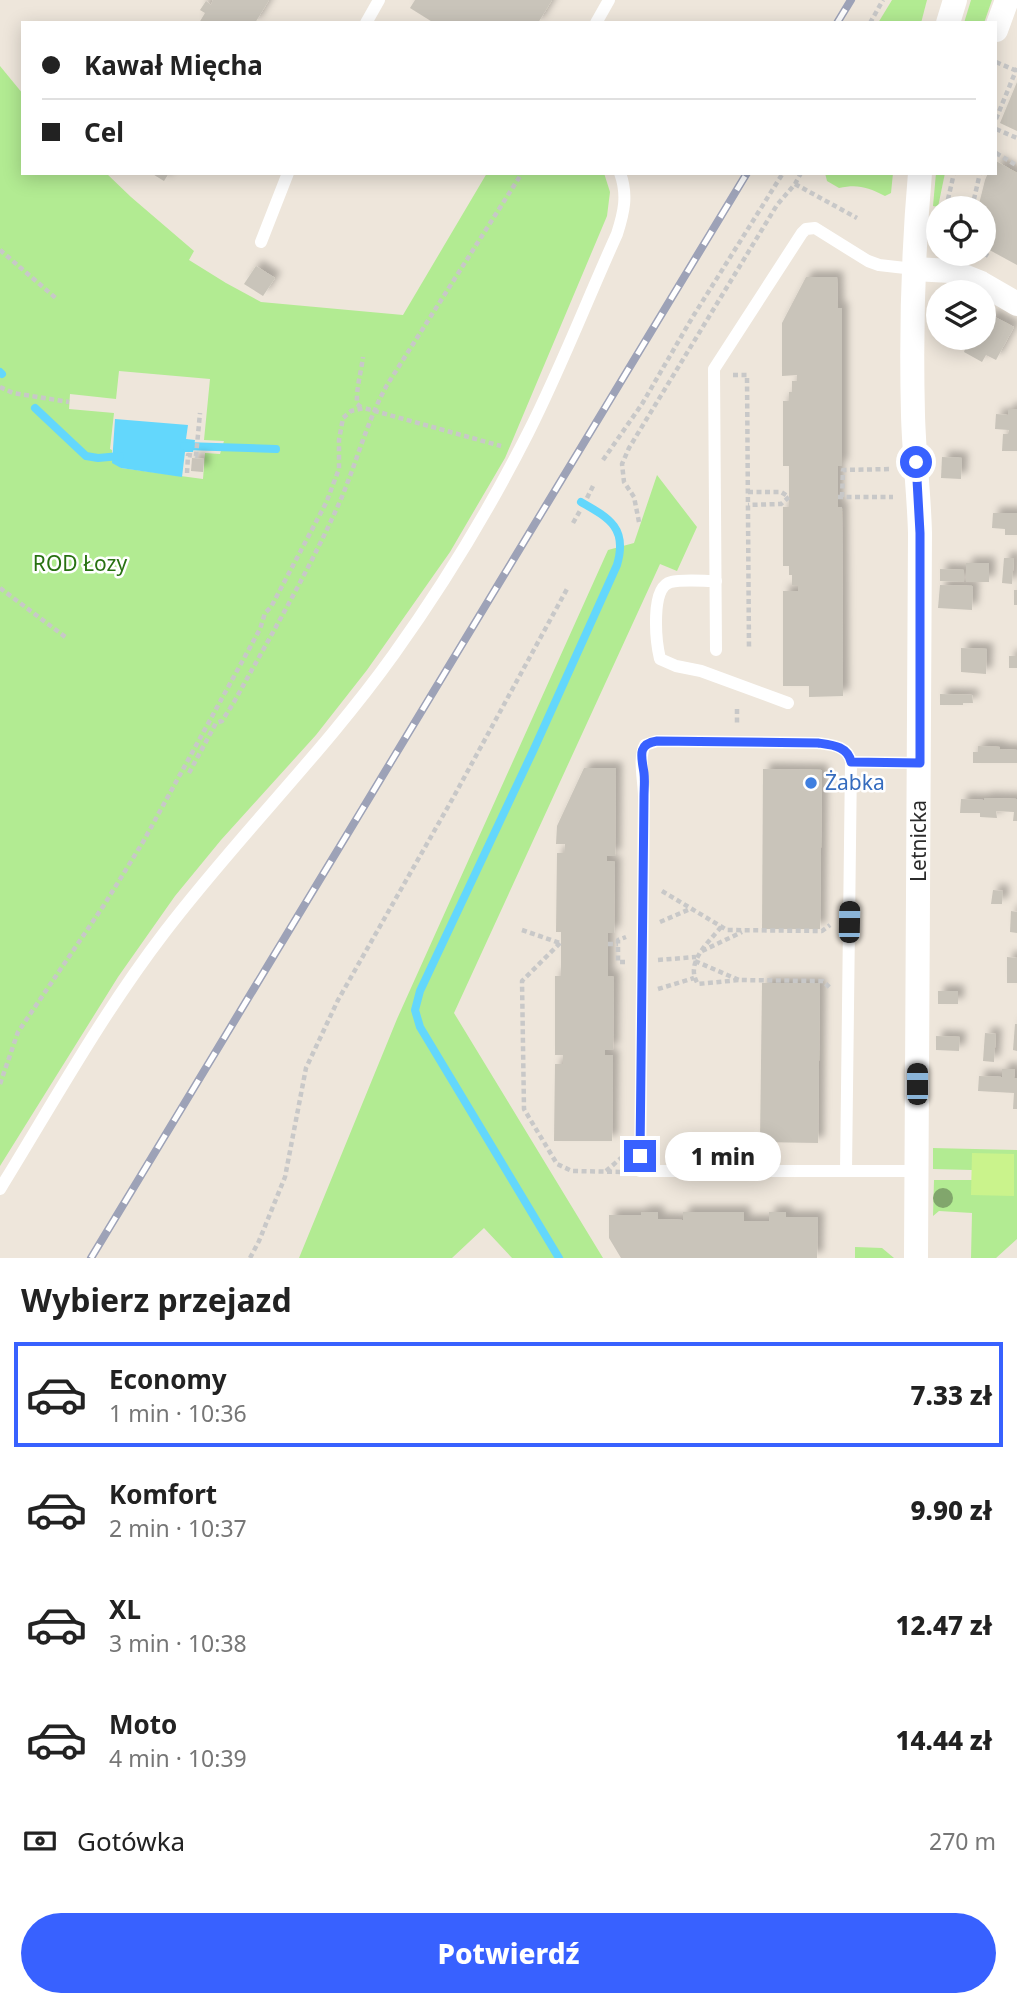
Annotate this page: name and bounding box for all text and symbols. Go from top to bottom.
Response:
text: Kawał Mięcha [84,47,263,83]
text: Cel [84,114,124,150]
map controls [926,196,996,350]
button: locate [926,196,996,266]
button: layers [926,280,996,350]
route start [900,446,932,478]
park label: ROD Łozy [33,549,127,577]
place label: Żabka [825,768,885,796]
marker: Żabka [803,775,819,791]
street label: Letnicka [904,800,932,882]
car [839,901,860,943]
car [907,1063,928,1105]
callout: 1 min [664,1132,780,1180]
route end [624,1140,656,1172]
text: 1 min [691,1140,755,1172]
text: Wybierz przejazd [21,1278,292,1321]
text: Economy [109,1361,227,1397]
icon: car [25,1363,88,1426]
text: 7.33 zł [910,1377,992,1413]
text: 1 min · 10:36 [109,1397,247,1429]
text: Komfort [109,1476,217,1512]
icon: car [25,1478,88,1541]
text: 9.90 zł [910,1492,992,1528]
text: 2 min · 10:37 [109,1512,247,1544]
text: XL [109,1591,141,1627]
icon: car [25,1593,88,1656]
text: 12.47 zł [895,1607,992,1643]
text: 3 min · 10:38 [109,1627,247,1659]
text: Moto [109,1706,177,1742]
icon: car [25,1708,88,1771]
text: 14.44 zł [895,1722,992,1758]
text: 4 min · 10:39 [109,1742,247,1774]
icon: cash [21,1822,59,1860]
text: Gotówka [77,1823,185,1859]
text: 270 m [929,1825,996,1857]
button: Potwierdź [21,1913,996,1993]

